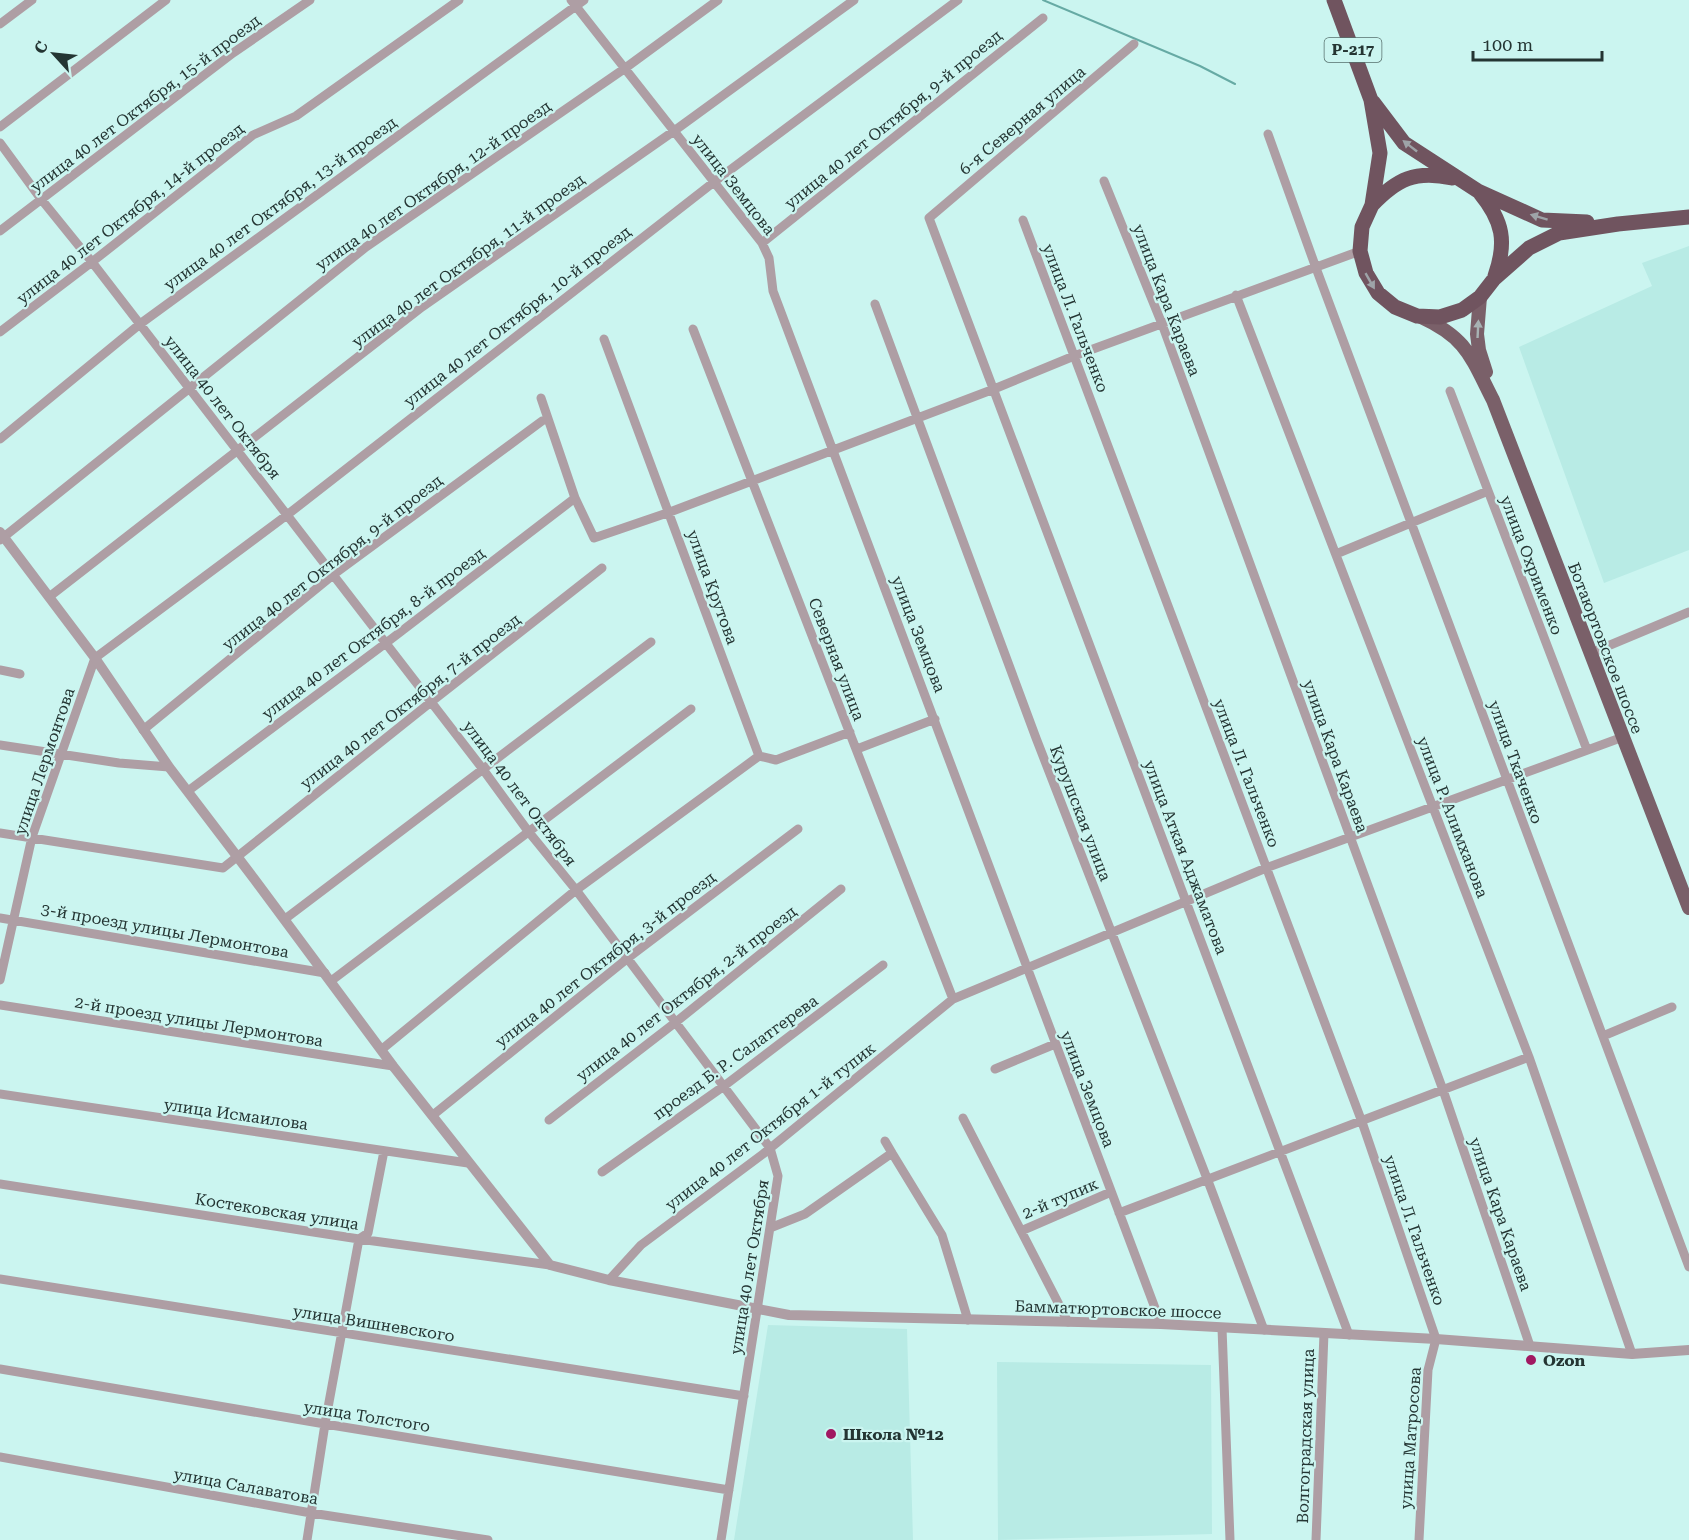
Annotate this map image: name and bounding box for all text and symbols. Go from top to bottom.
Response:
street label: улица 40 лет Октября, 15-й проезд [27,11,264,196]
north arrow [24,24,84,84]
scale bar [1473,24,1602,62]
street label: улица 40 лет Октября, 9-й проезд [781,26,1006,213]
text: 100 m [1482,34,1533,55]
text: С [30,38,52,57]
road number: Р-217 [1324,38,1382,62]
street label: 6-я Северная улица [955,62,1090,179]
street label: улица 40 лет Октября, 12-й проезд [312,97,555,274]
street label: улица 40 лет Октября, 13-й проезд [160,113,400,294]
street label: улица 40 лет Октября, 14-й проезд [13,119,248,308]
street label: улица Земцова [688,130,779,239]
one-way arrow [1402,140,1417,152]
street label: улица 40 лет Октября, 11-й проезд [348,170,588,351]
one-way arrow [1530,212,1548,221]
street label: улица Кара Караева [1129,221,1204,379]
street label: улица 40 лет Октября, 10-й проезд [400,222,635,411]
street label: улица Л. Гальченко [1038,241,1113,395]
one-way arrow [1365,272,1375,289]
one-way arrow [1473,319,1482,338]
street label: улица 40 лет Октября [161,332,285,483]
street label: улица 40 лет Октября, 9-й проезд [219,471,446,654]
street label: улица Охрименко [1496,493,1567,638]
street label: улица Крутова [683,527,742,647]
street label: улица 40 лет Октября, 8-й проезд [258,543,488,723]
street label: Ботаюртовское шоссе [1564,560,1647,737]
street label: улица Земцова [888,573,950,695]
street label: Северная улица [804,595,869,723]
street label: улица 40 лет Октября, 7-й проезд [296,609,524,793]
street label: улица Кара Караева [1299,677,1372,836]
street label: улица Лермонтова [10,685,79,837]
street label: улица Л. Гальченко [1209,696,1284,850]
street label: улица Ткаченко [1484,698,1547,827]
street label: улица 40 лет Октября [459,717,581,869]
street label: улица Р. Алимханова [1413,734,1492,901]
street label: Курушская улица [1046,743,1115,884]
street label: улица Аткая Аджаматова [1140,757,1232,957]
street label: улица 40 лет Октября, 3-й проезд [492,868,719,1051]
street label: 3-й проезд улицы Лермонтова [40,899,291,962]
street label: улица 40 лет Октября, 2-й проезд [573,902,800,1085]
street label: проезд Б. Р. Салатгерева [649,991,822,1124]
street label: 2-й проезд улицы Лермонтова [73,992,325,1051]
street label: улица Земцова [1057,1028,1119,1150]
street label: улица 40 лет Октября 1-й тупик [661,1038,879,1214]
street label: улица Исмаилова [163,1095,310,1134]
street label: улица Кара Караева [1465,1135,1536,1294]
street label: улица Л. Гальченко [1380,1153,1449,1308]
street label: 2-й тупик [1019,1174,1101,1223]
street label: улица 40 лет Октября [726,1178,773,1356]
street label: Костековская улица [194,1189,361,1234]
street label: Бамматюртовское шоссе [1014,1296,1222,1323]
street label: улица Вишневского [292,1301,456,1346]
street label: Волгоградская улица [1293,1348,1318,1524]
place label: Ozon [1543,1351,1586,1370]
marker: Ozon [1524,1353,1538,1367]
street label: улица Матросова [1396,1366,1425,1510]
street label: улица Толстого [302,1397,432,1436]
place label: Школа №12 [843,1425,944,1444]
marker: Школа №12 [824,1427,838,1441]
street label: улица Салаватова [172,1464,320,1509]

